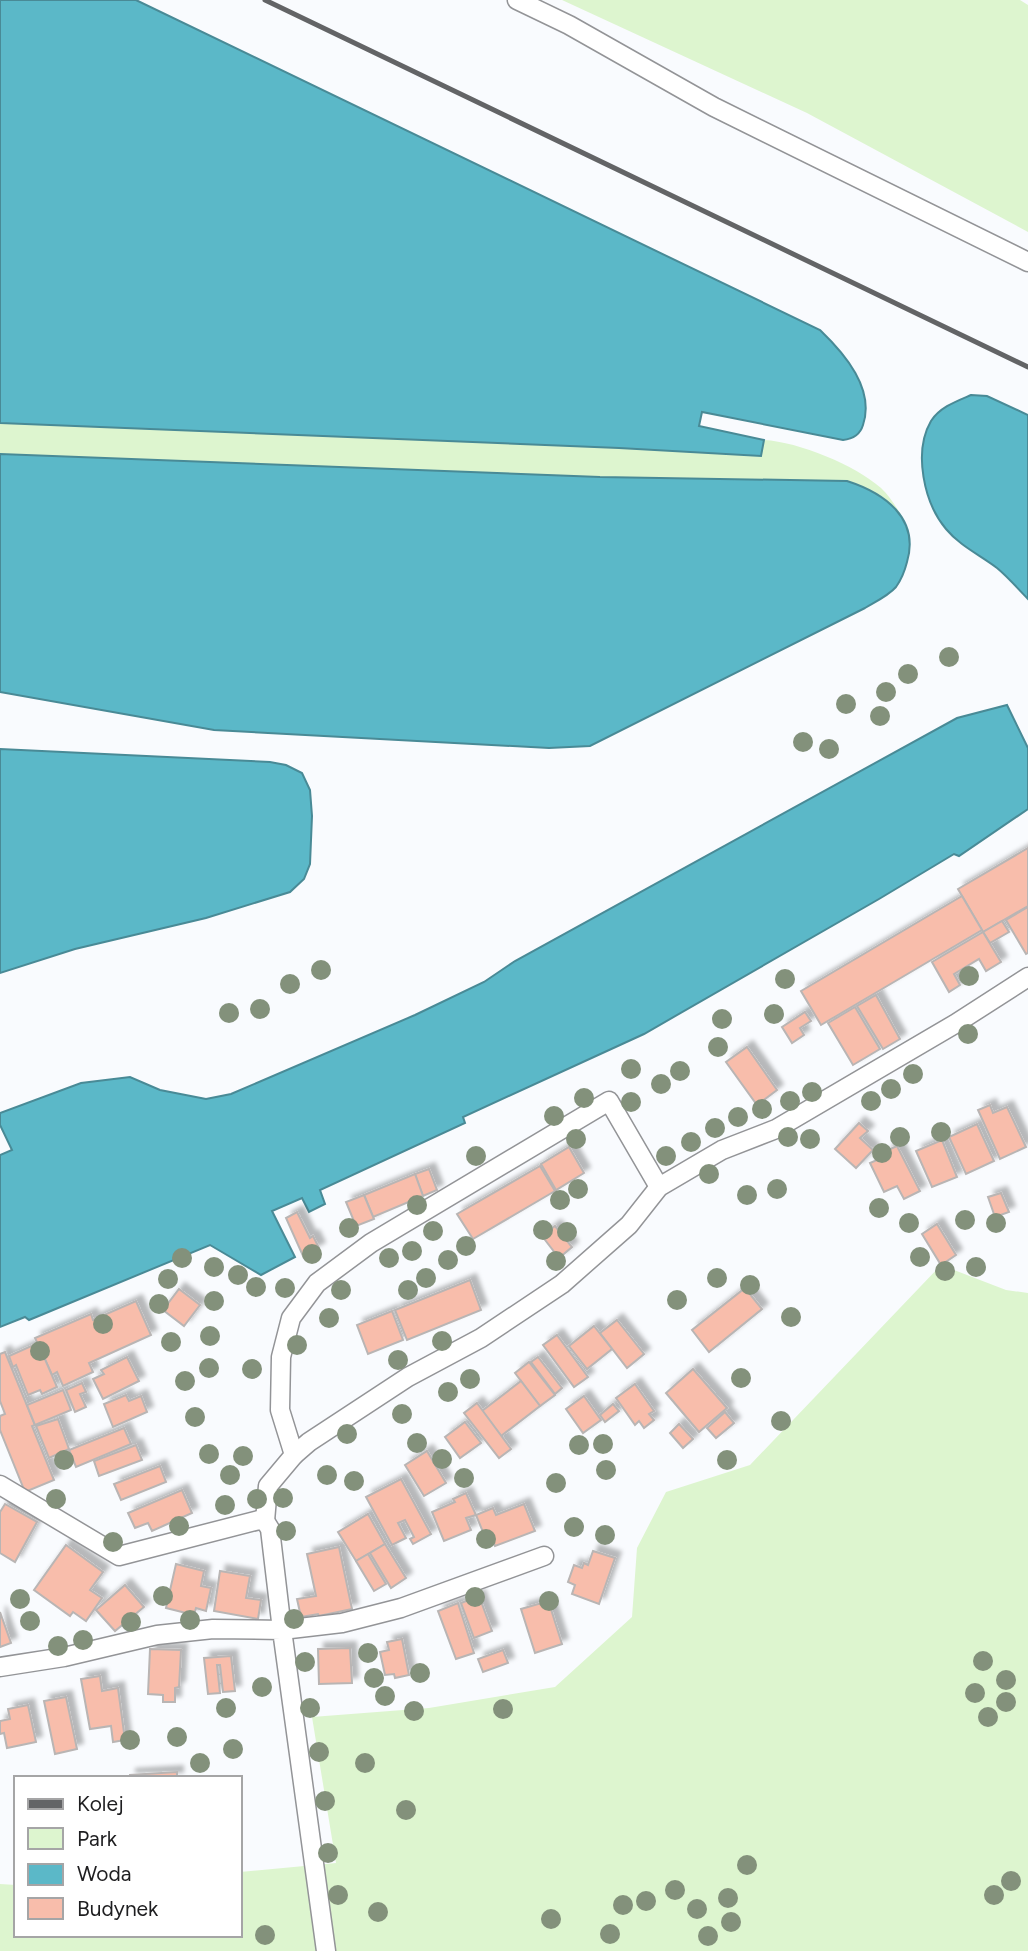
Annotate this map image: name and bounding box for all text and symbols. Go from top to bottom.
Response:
legend [14,1776,242,1937]
text: Kolej [77,1791,124,1816]
text: Park [77,1826,118,1851]
text: Woda [77,1861,132,1886]
text: Budynek [77,1896,159,1921]

